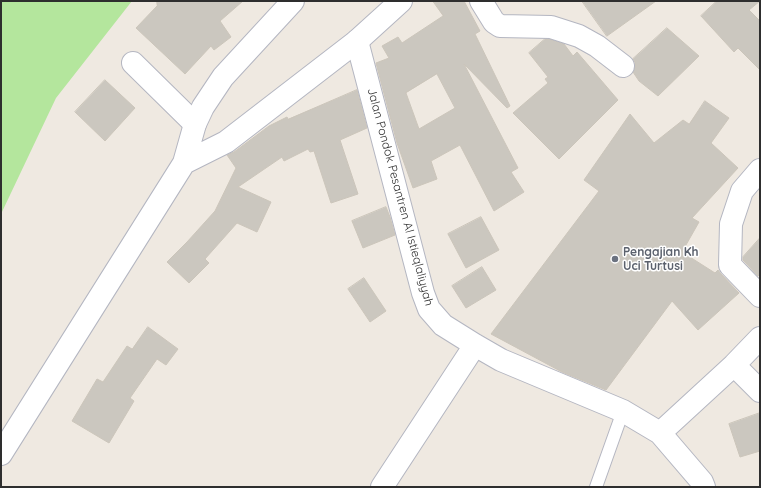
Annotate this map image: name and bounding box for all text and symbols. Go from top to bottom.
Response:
street label: Jalan Pondok Pesantren Al Istieqlaliyyah [364,86,436,308]
place label: Pengajian Kh Uci Turtusi [623,245,699,273]
marker: Pengajian Kh Uci Turtusi [610,254,620,264]

